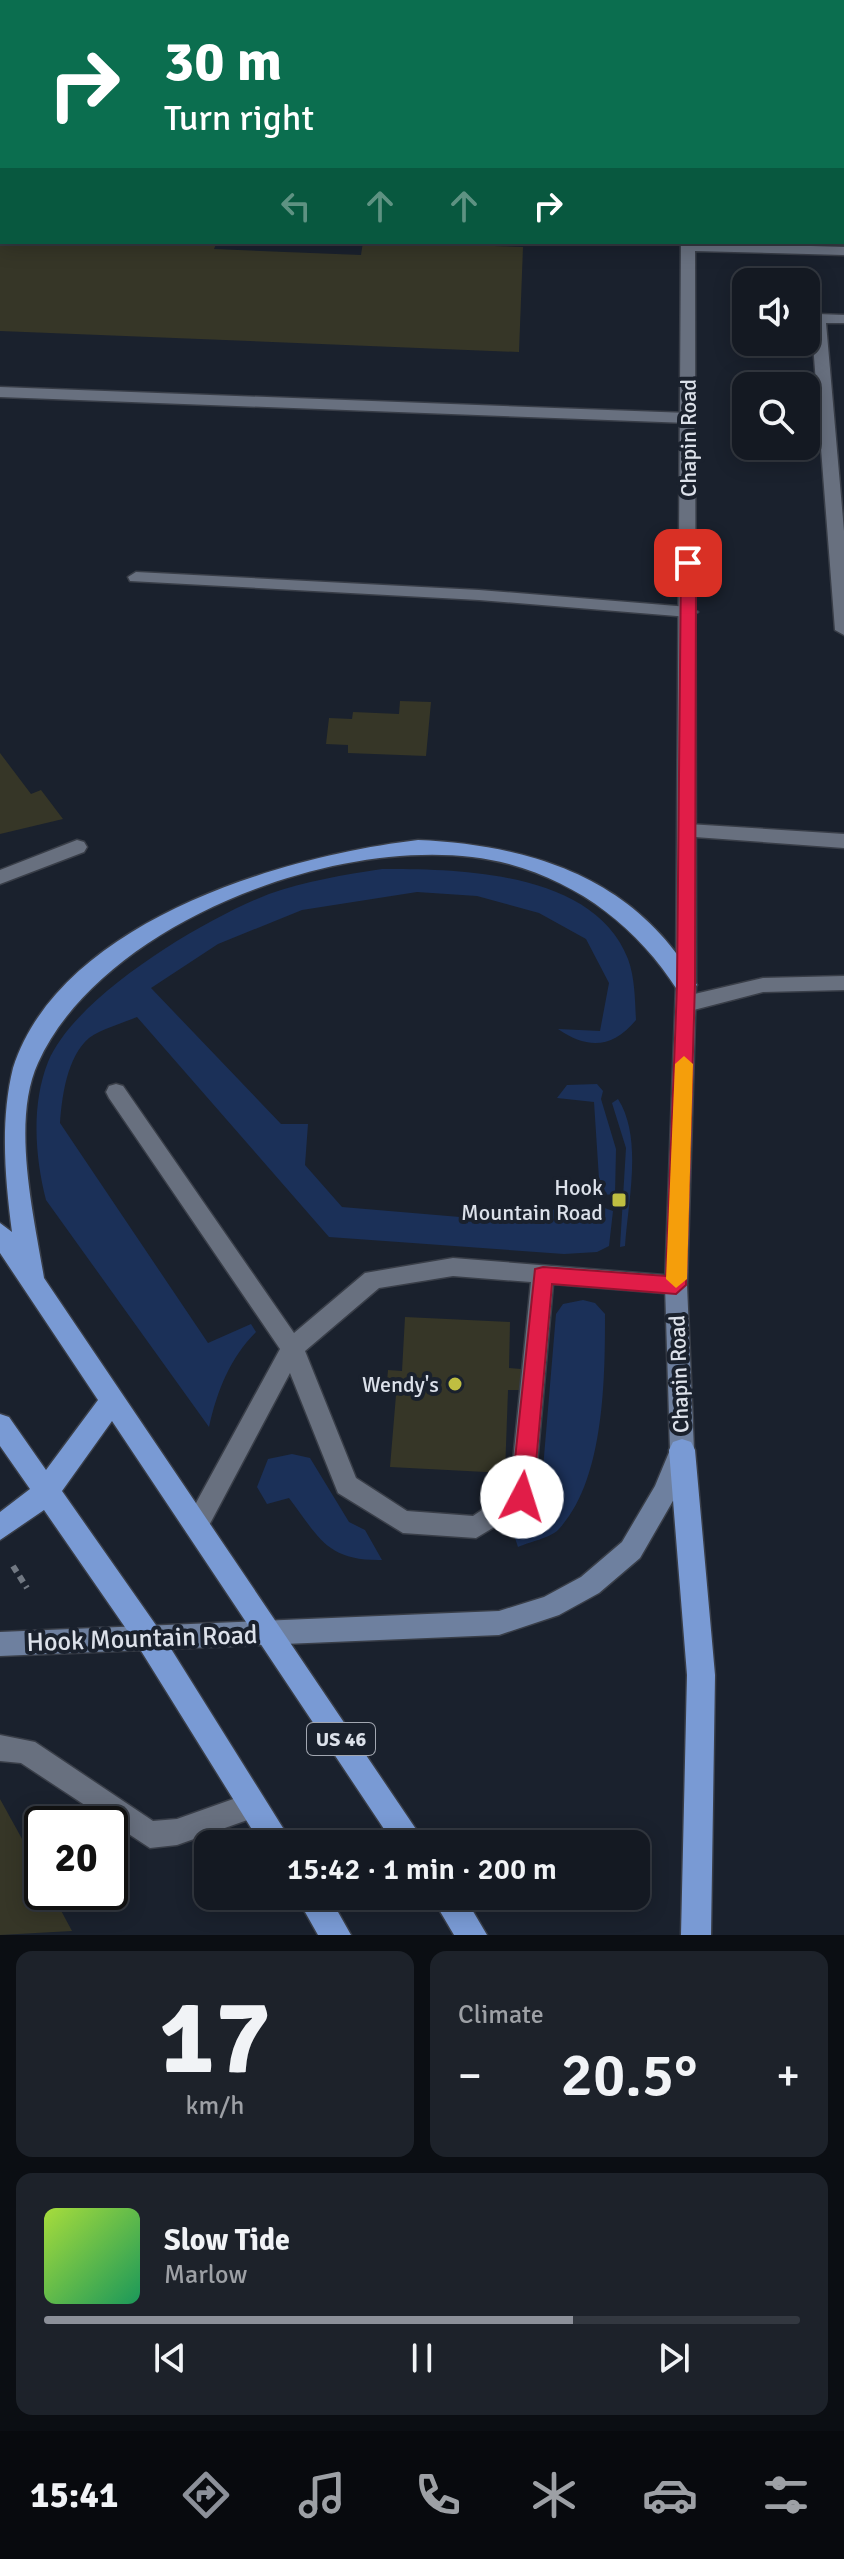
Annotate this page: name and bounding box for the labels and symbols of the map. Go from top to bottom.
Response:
street label: Chapin Road [675,379,702,497]
pin [654,529,722,597]
place label: Hook Mountain Road [461,1174,603,1226]
marker: Hook Mountain Road [610,1191,628,1209]
street label: Chapin Road [663,1315,695,1433]
place label: Wendy's [362,1371,439,1398]
marker: Wendy's [446,1375,464,1393]
position arrow [480,1455,564,1539]
street label: Hook Mountain Road [26,1619,258,1659]
road number: US 46 [307,1723,375,1755]
speed limit sign: 20 [24,1806,128,1910]

